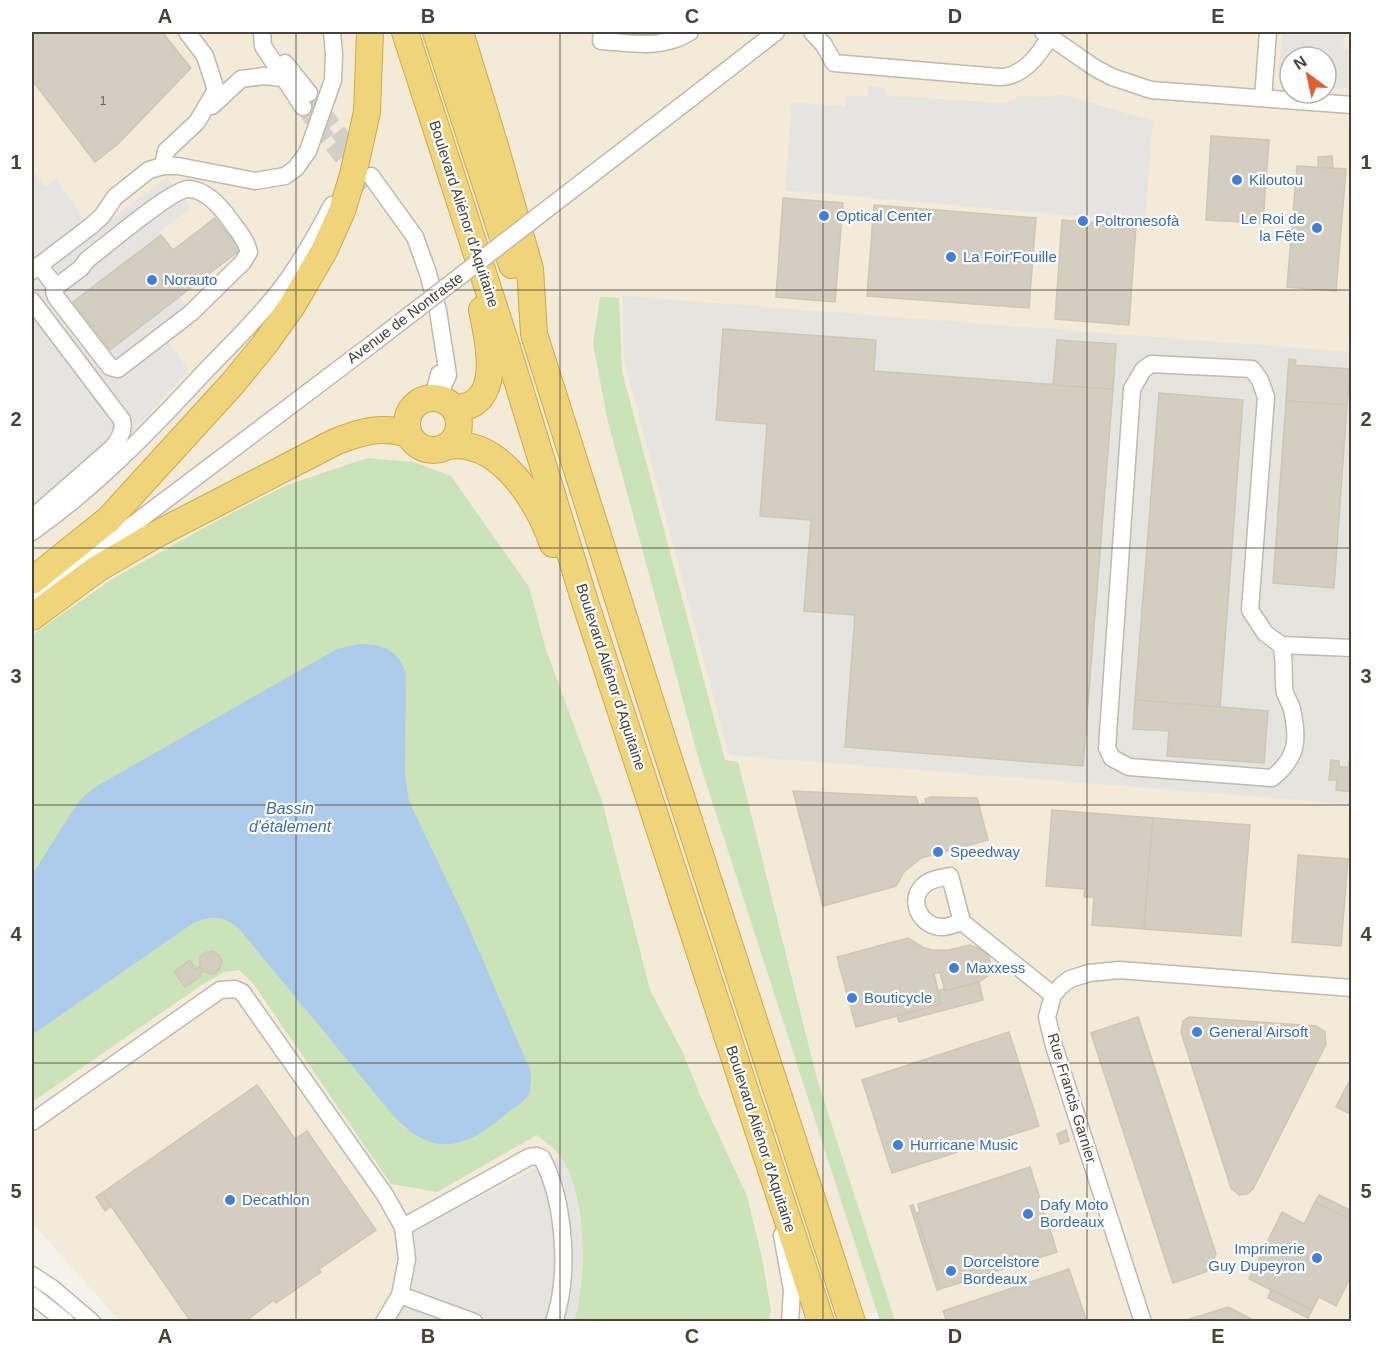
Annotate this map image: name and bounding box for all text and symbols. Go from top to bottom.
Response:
text: A [158,5,172,27]
text: B [421,5,435,27]
text: C [685,5,699,27]
text: D [948,5,962,27]
text: E [1211,5,1225,27]
north arrow [1278,45,1338,105]
text: N [1291,53,1310,73]
house number: 1 [100,94,107,108]
street label: Boulevard Aliénor d'Aquitaine [426,118,503,309]
text: 1 [10,151,22,173]
text: 1 [1360,151,1372,173]
place label: Kiloutou [1249,171,1303,188]
marker: Kiloutou [1230,173,1244,187]
place label: Optical Center [836,207,932,224]
marker: Optical Center [817,209,831,223]
place label: Le Roi de la Fête [1241,210,1305,244]
place label: Poltronesofà [1095,212,1180,229]
marker: Poltronesofà [1076,214,1090,228]
marker: Le Roi de la Fête [1310,221,1324,235]
place label: La Foir'Fouille [963,248,1057,265]
marker: La Foir'Fouille [944,250,958,264]
street label: Avenue de Nontraste [343,268,466,367]
place label: Norauto [164,271,217,288]
marker: Norauto [145,273,159,287]
text: 2 [10,408,22,430]
text: 2 [1360,408,1372,430]
street label: Boulevard Aliénor d'Aquitaine [573,581,650,772]
text: 3 [10,665,22,687]
text: 3 [1360,665,1372,687]
water label: Bassin d'étalement [249,800,332,835]
place label: Speedway [950,843,1021,860]
marker: Speedway [931,845,945,859]
text: 4 [10,923,22,945]
text: 4 [1360,923,1372,945]
place label: Maxxess [966,959,1025,976]
marker: Maxxess [947,961,961,975]
place label: Bouticycle [864,989,932,1006]
marker: Bouticycle [845,991,859,1005]
place label: General Airsoft [1209,1023,1309,1040]
marker: General Airsoft [1190,1025,1204,1039]
street label: Rue Francis Garnier [1045,1031,1100,1165]
street label: Boulevard Aliénor d'Aquitaine [723,1043,800,1234]
place label: Hurricane Music [910,1136,1019,1153]
marker: Hurricane Music [891,1138,905,1152]
text: 5 [10,1180,22,1202]
text: 5 [1360,1180,1372,1202]
place label: Decathlon [242,1191,310,1208]
marker: Decathlon [223,1193,237,1207]
place label: Dafy Moto Bordeaux [1040,1196,1108,1230]
marker: Dafy Moto Bordeaux [1021,1207,1035,1221]
place label: Imprimerie Guy Dupeyron [1208,1240,1305,1274]
marker: Imprimerie Guy Dupeyron [1310,1251,1324,1265]
place label: Dorcelstore Bordeaux [963,1253,1040,1287]
marker: Dorcelstore Bordeaux [944,1264,958,1278]
text: A [158,1325,172,1347]
text: B [421,1325,435,1347]
text: C [685,1325,699,1347]
text: D [948,1325,962,1347]
text: E [1211,1325,1225,1347]

